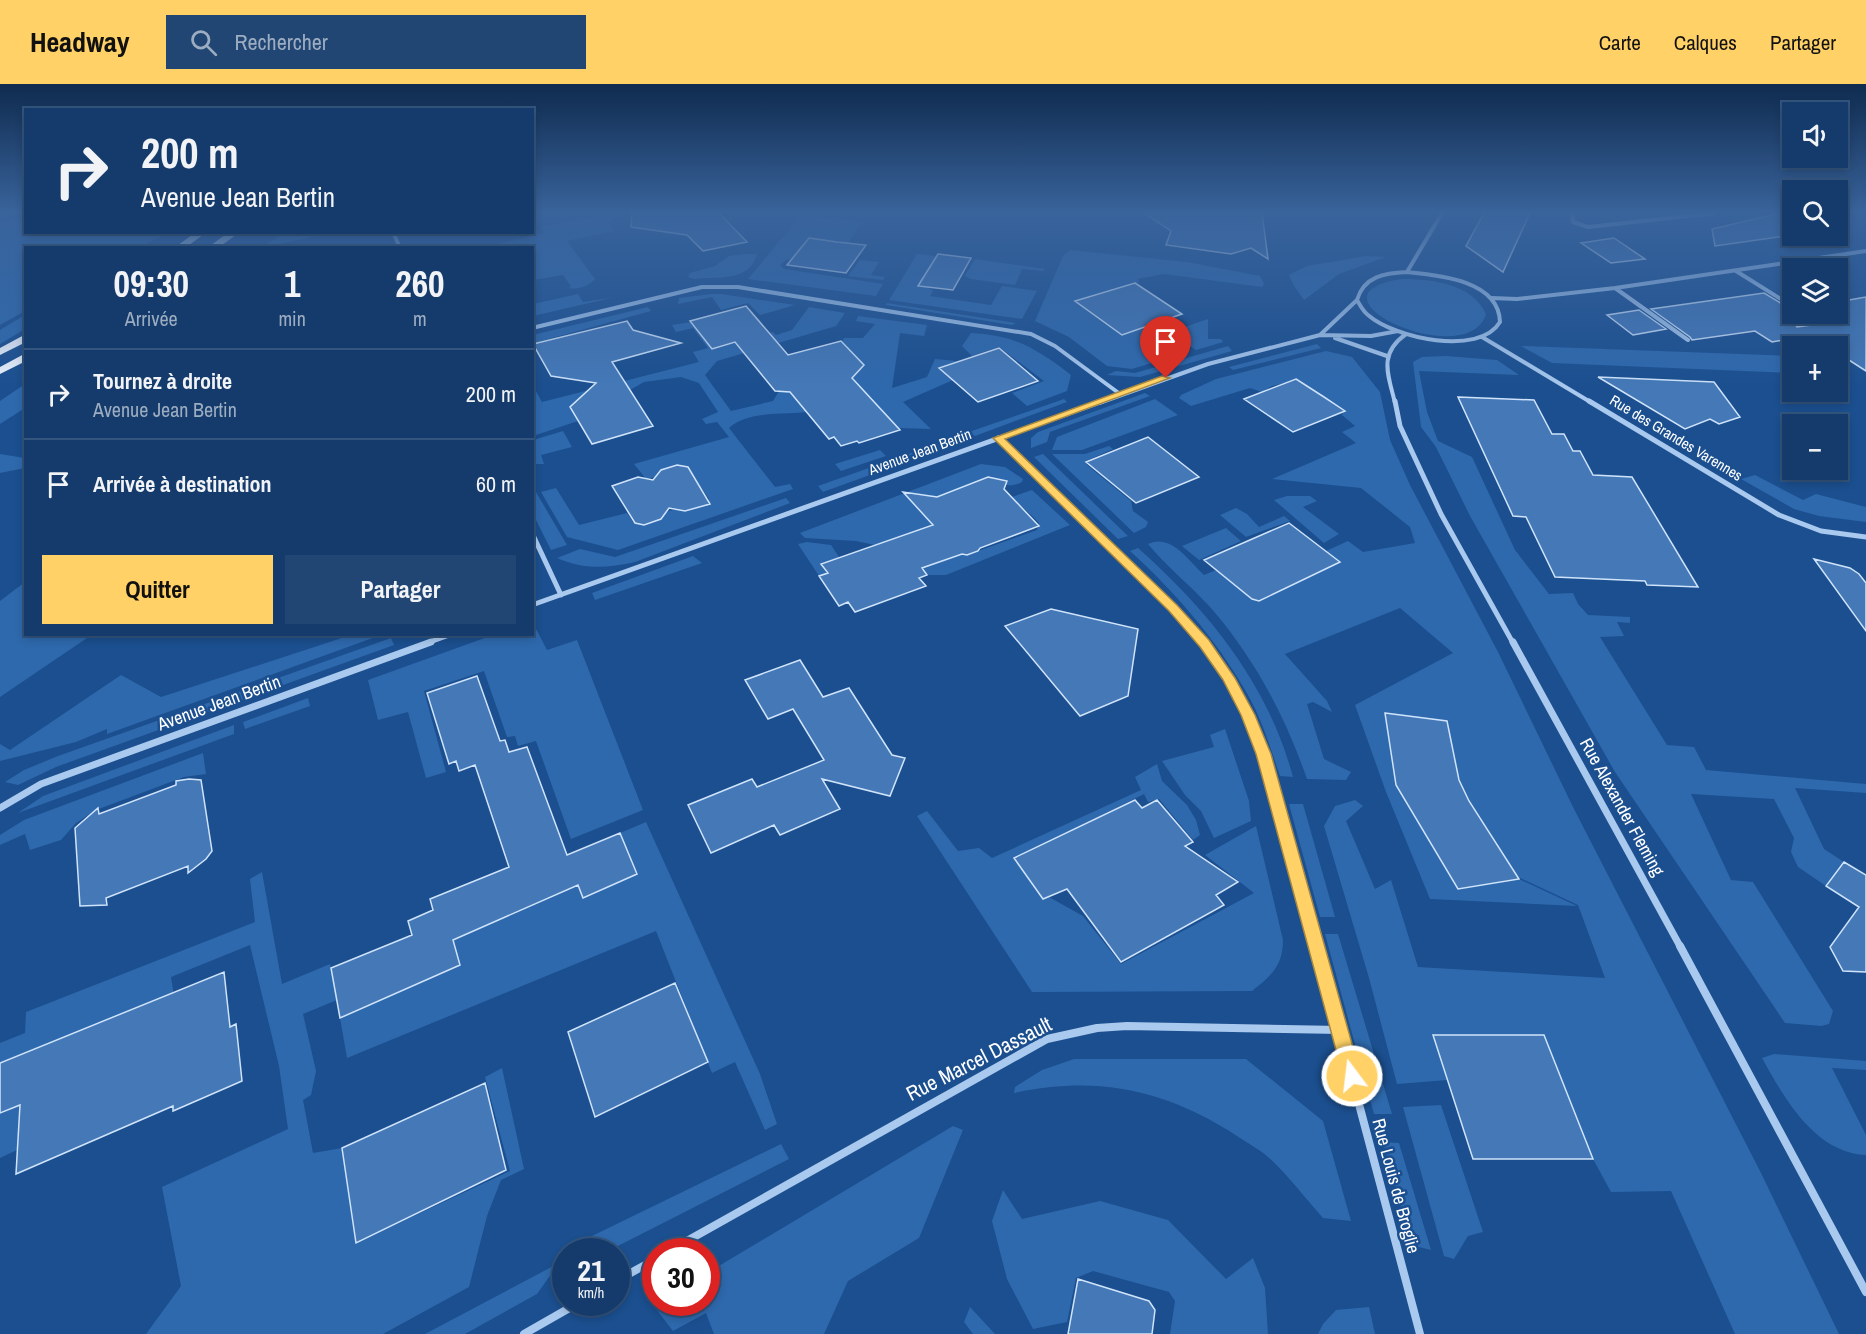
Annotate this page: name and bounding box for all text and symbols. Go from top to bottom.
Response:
search box [166,15,586,69]
text: Headway [30,23,130,61]
icon: search [187,26,220,59]
text: Rechercher [235,27,328,57]
text: Carte [1599,28,1641,57]
text: Calques [1674,28,1737,57]
text: Partager [1770,28,1836,57]
map controls [1782,102,1848,480]
button: sound [1782,102,1848,168]
text: 200 m [141,125,239,181]
icon: right [42,132,120,210]
text: Avenue Jean Bertin [141,179,335,215]
button: search [1782,180,1848,246]
button: layers [1782,258,1848,324]
text: 09:30 [113,260,189,308]
text: 1 [284,260,300,308]
text: 260 [395,260,445,308]
text: Arrivée [125,305,178,332]
text: min [278,305,306,332]
text: m [413,305,427,332]
pin [1140,316,1191,378]
icon: arrive [1149,325,1182,358]
button: + [1782,336,1848,402]
text: Tournez à droite [93,366,232,396]
icon: right [42,378,75,411]
text: 200 m [466,379,516,409]
street label: Rue des Grandes Varennes [1606,390,1747,486]
text: Avenue Jean Bertin [93,396,237,423]
button: − [1782,414,1848,480]
street label: Avenue Jean Bertin [865,423,974,480]
icon: arrive [42,468,75,501]
text: Arrivée à destination [93,469,271,499]
text: 60 m [476,469,516,499]
button: Quitter [42,555,273,624]
button: Partager [285,555,516,624]
street label: Avenue Jean Bertin [153,669,284,737]
street label: Rue Alexander Fleming [1574,733,1671,881]
street label: Rue Marcel Dassault [901,1009,1057,1108]
position arrow [1320,1044,1384,1108]
street label: Rue Louis de Broglie [1366,1116,1427,1256]
speed limit sign: 30 [642,1238,720,1316]
text: 21 [577,1250,605,1290]
text: km/h [578,1282,604,1303]

